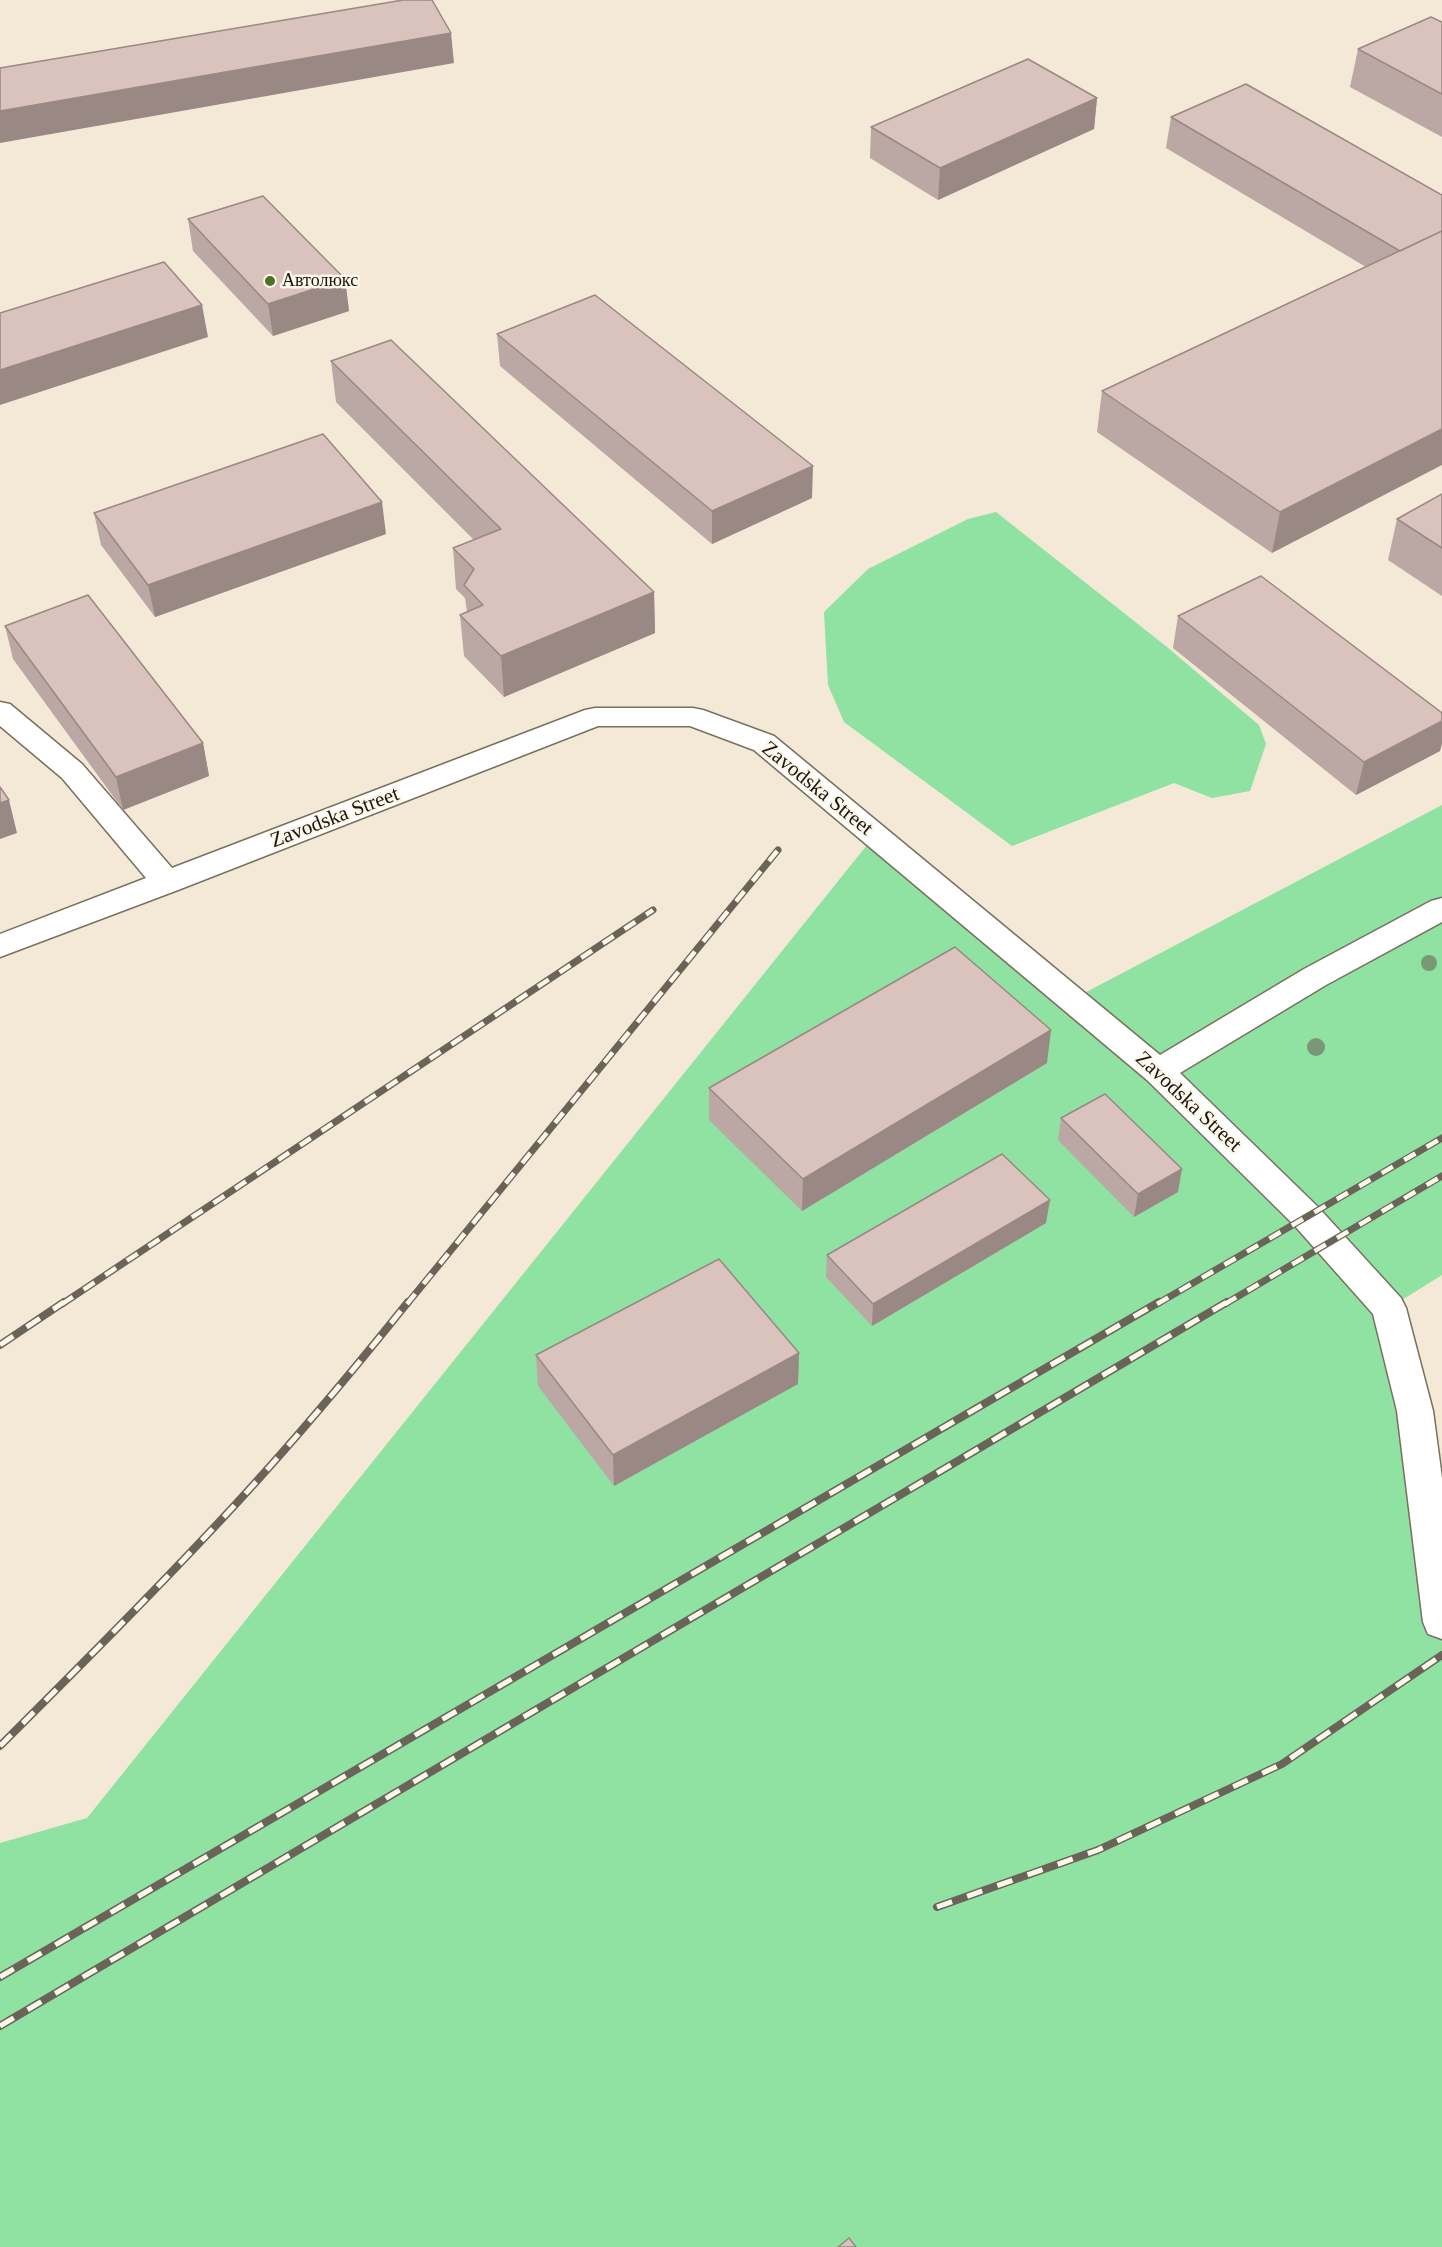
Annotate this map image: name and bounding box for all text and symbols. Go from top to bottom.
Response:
place label: Автолюкс [282,270,358,292]
marker: Автолюкс [263,274,277,288]
street label: Zavodska Street [756,736,878,842]
street label: Zavodska Street [267,782,403,854]
street label: Zavodska Street [1130,1046,1246,1158]

